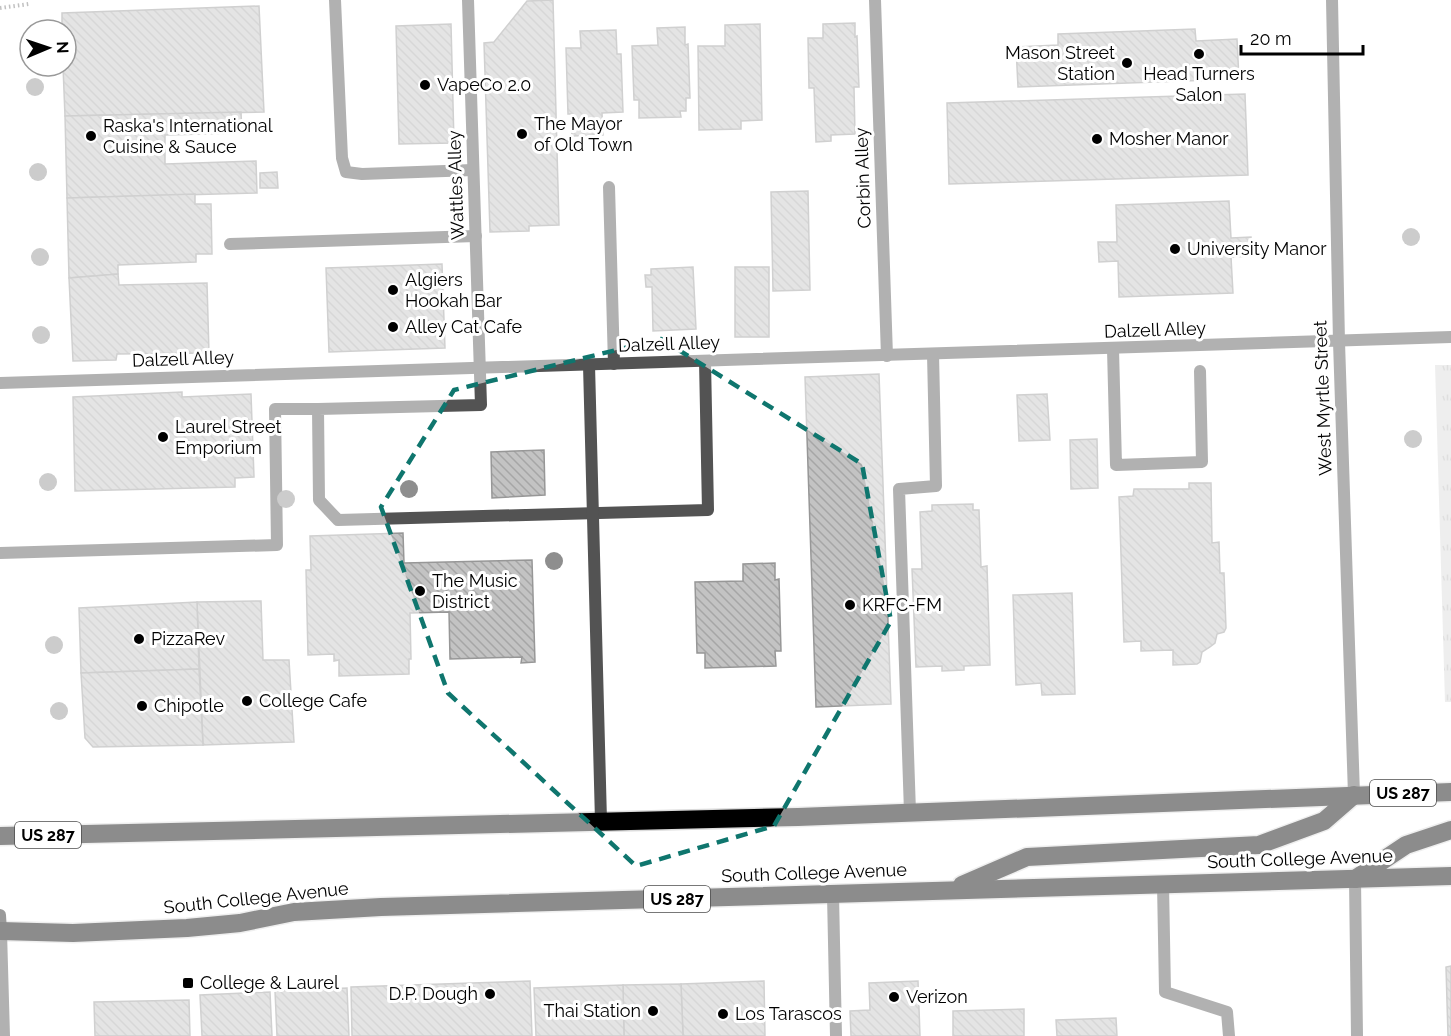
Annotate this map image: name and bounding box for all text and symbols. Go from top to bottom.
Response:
north arrow [18,18,78,78]
scale bar [1241,18,1362,56]
text: 20 m [1250,28,1292,49]
text: N [53,41,72,54]
place label: Mason Street Station [1005,42,1115,84]
marker: Head Turners Salon [1192,47,1206,61]
marker: Mason Street Station [1120,56,1134,70]
place label: Head Turners Salon [1143,63,1255,105]
place label: VapeCo 2.0 [437,74,531,95]
marker: VapeCo 2.0 [418,78,432,92]
place label: The Mayor of Old Town [534,113,633,155]
place label: Raska's International Cuisine & Sauce [103,115,273,157]
marker: The Mayor of Old Town [515,127,529,141]
street label: Corbin Alley [850,127,875,229]
place label: Mosher Manor [1109,128,1229,149]
marker: Raska's International Cuisine & Sauce [84,129,98,143]
street label: Wattles Alley [443,130,468,240]
marker: Mosher Manor [1090,132,1104,146]
place label: University Manor [1187,238,1327,259]
marker: University Manor [1168,242,1182,256]
place label: Algiers Hookah Bar [405,269,503,311]
marker: Algiers Hookah Bar [386,283,400,297]
place label: Alley Cat Cafe [405,316,523,337]
street label: Dalzell Alley [1104,317,1207,342]
marker: Alley Cat Cafe [386,320,400,334]
street label: West Myrtle Street [1309,320,1336,476]
street label: Dalzell Alley [618,331,721,356]
street label: Dalzell Alley [132,346,235,371]
place label: Laurel Street Emporium [175,416,281,458]
marker: Laurel Street Emporium [156,430,170,444]
place label: The Music District [432,570,518,612]
marker: The Music District [413,584,427,598]
place label: KRFC-FM [862,594,942,615]
marker: KRFC-FM [843,598,857,612]
place label: PizzaRev [151,628,225,649]
marker: PizzaRev [132,632,146,646]
place label: College Cafe [259,690,367,711]
marker: College Cafe [240,694,254,708]
place label: Chipotle [154,695,224,716]
marker: Chipotle [135,699,149,713]
road number: US 287 [1370,780,1436,806]
road number: US 287 [15,822,81,848]
street label: South College Avenue [1207,845,1394,872]
street label: South College Avenue [721,859,908,886]
street label: South College Avenue [162,877,350,918]
road number: US 287 [644,886,710,912]
place label: College & Laurel [200,972,339,993]
marker: College & Laurel [181,976,195,990]
place label: D.P. Dough [389,983,478,1004]
place label: Verizon [906,986,968,1007]
marker: D.P. Dough [483,987,497,1001]
marker: Verizon [887,990,901,1004]
place label: Thai Station [544,1000,641,1021]
place label: Los Tarascos [735,1003,842,1024]
marker: Thai Station [646,1004,660,1018]
marker: Los Tarascos [716,1007,730,1021]

